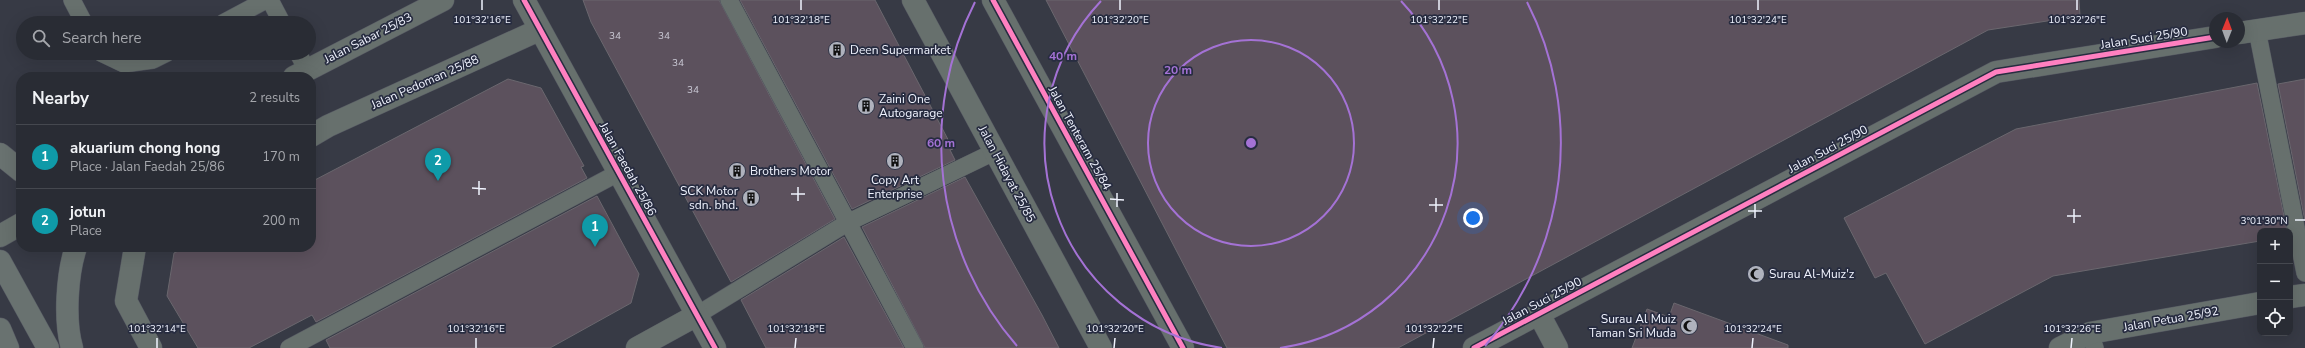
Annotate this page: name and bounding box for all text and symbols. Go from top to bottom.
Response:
street label: Jalan Sabar 25/83 [320,9,415,68]
north arrow [2209,12,2245,48]
text: 101°32'16"E [453,13,511,27]
text: 101°32'18"E [772,13,830,27]
text: 101°32'20"E [1091,13,1149,27]
text: 101°32'22"E [1410,13,1468,27]
text: 101°32'24"E [1729,13,1787,27]
text: 101°32'26"E [2048,13,2106,27]
search box [16,16,316,60]
street label: Jalan Suci 25/90 [2098,23,2189,53]
icon: search [30,27,52,49]
text: Search here [62,28,142,48]
house number: 34 [609,29,621,43]
house number: 34 [658,29,670,43]
building icon: Deen Supermarket [827,40,847,60]
place label: Deen Supermarket [850,42,952,58]
text: 40 m [1049,48,1077,64]
street label: Jalan Pedoman 25/88 [368,51,481,113]
house number: 34 [672,56,684,70]
text: 20 m [1164,62,1192,78]
street label: Jalan Tenteram 25/84 [1044,82,1115,193]
house number: 34 [687,83,699,97]
text: Nearby [32,87,89,110]
text: 2 results [249,89,300,107]
place label: Zaini One Autogarage [879,91,943,121]
building icon: Zaini One Autogarage [856,96,876,116]
street label: Jalan Faedah 25/86 [595,119,660,219]
street label: Jalan Suci 25/90 [1785,121,1871,177]
street label: Jalan Hidayat 25/85 [974,122,1039,225]
text: 60 m [927,135,955,151]
centre of rings [1244,136,1258,150]
text: akuarium chong hong [70,138,220,158]
text: 1 [41,148,49,166]
text: 170 m [262,148,300,166]
pin: 2 [425,148,451,181]
building icon: Copy Art Enterprise [885,151,905,171]
text: Place · Jalan Faedah 25/86 [70,158,225,176]
building icon: Brothers Motor [727,161,747,181]
place label: Brothers Motor [750,163,832,179]
place label: Copy Art Enterprise [868,172,922,202]
place label: SCK Motor sdn. bhd. [680,183,739,213]
building icon: SCK Motor sdn. bhd. [741,188,761,208]
text: jotun [70,202,106,222]
your location [1463,208,1483,228]
text: 2 [41,212,49,230]
text: 200 m [262,212,300,230]
pin: 1 [582,214,608,247]
text: 3°01'30"N [2240,214,2288,228]
text: Place [70,222,102,240]
map controls [2257,228,2293,336]
button: + [2257,228,2293,264]
mosque icon: Surau Al-Muiz'z [1746,264,1766,284]
button: − [2257,264,2293,300]
place label: Surau Al-Muiz'z [1769,266,1855,282]
street label: Jalan Suci 25/90 [1499,273,1585,329]
button: locate [2257,300,2293,336]
street label: Jalan Petua 25/92 [2121,303,2220,335]
place label: Surau Al Muiz Taman Sri Muda [1589,311,1676,341]
mosque icon: Surau Al Muiz Taman Sri Muda [1679,316,1699,336]
text: 101°32'14"E [128,322,186,336]
text: 101°32'16"E [447,322,505,336]
text: 101°32'18"E [767,322,825,336]
text: 101°32'20"E [1086,322,1144,336]
text: 101°32'22"E [1405,322,1463,336]
text: 101°32'24"E [1724,322,1782,336]
text: 101°32'26"E [2043,322,2101,336]

